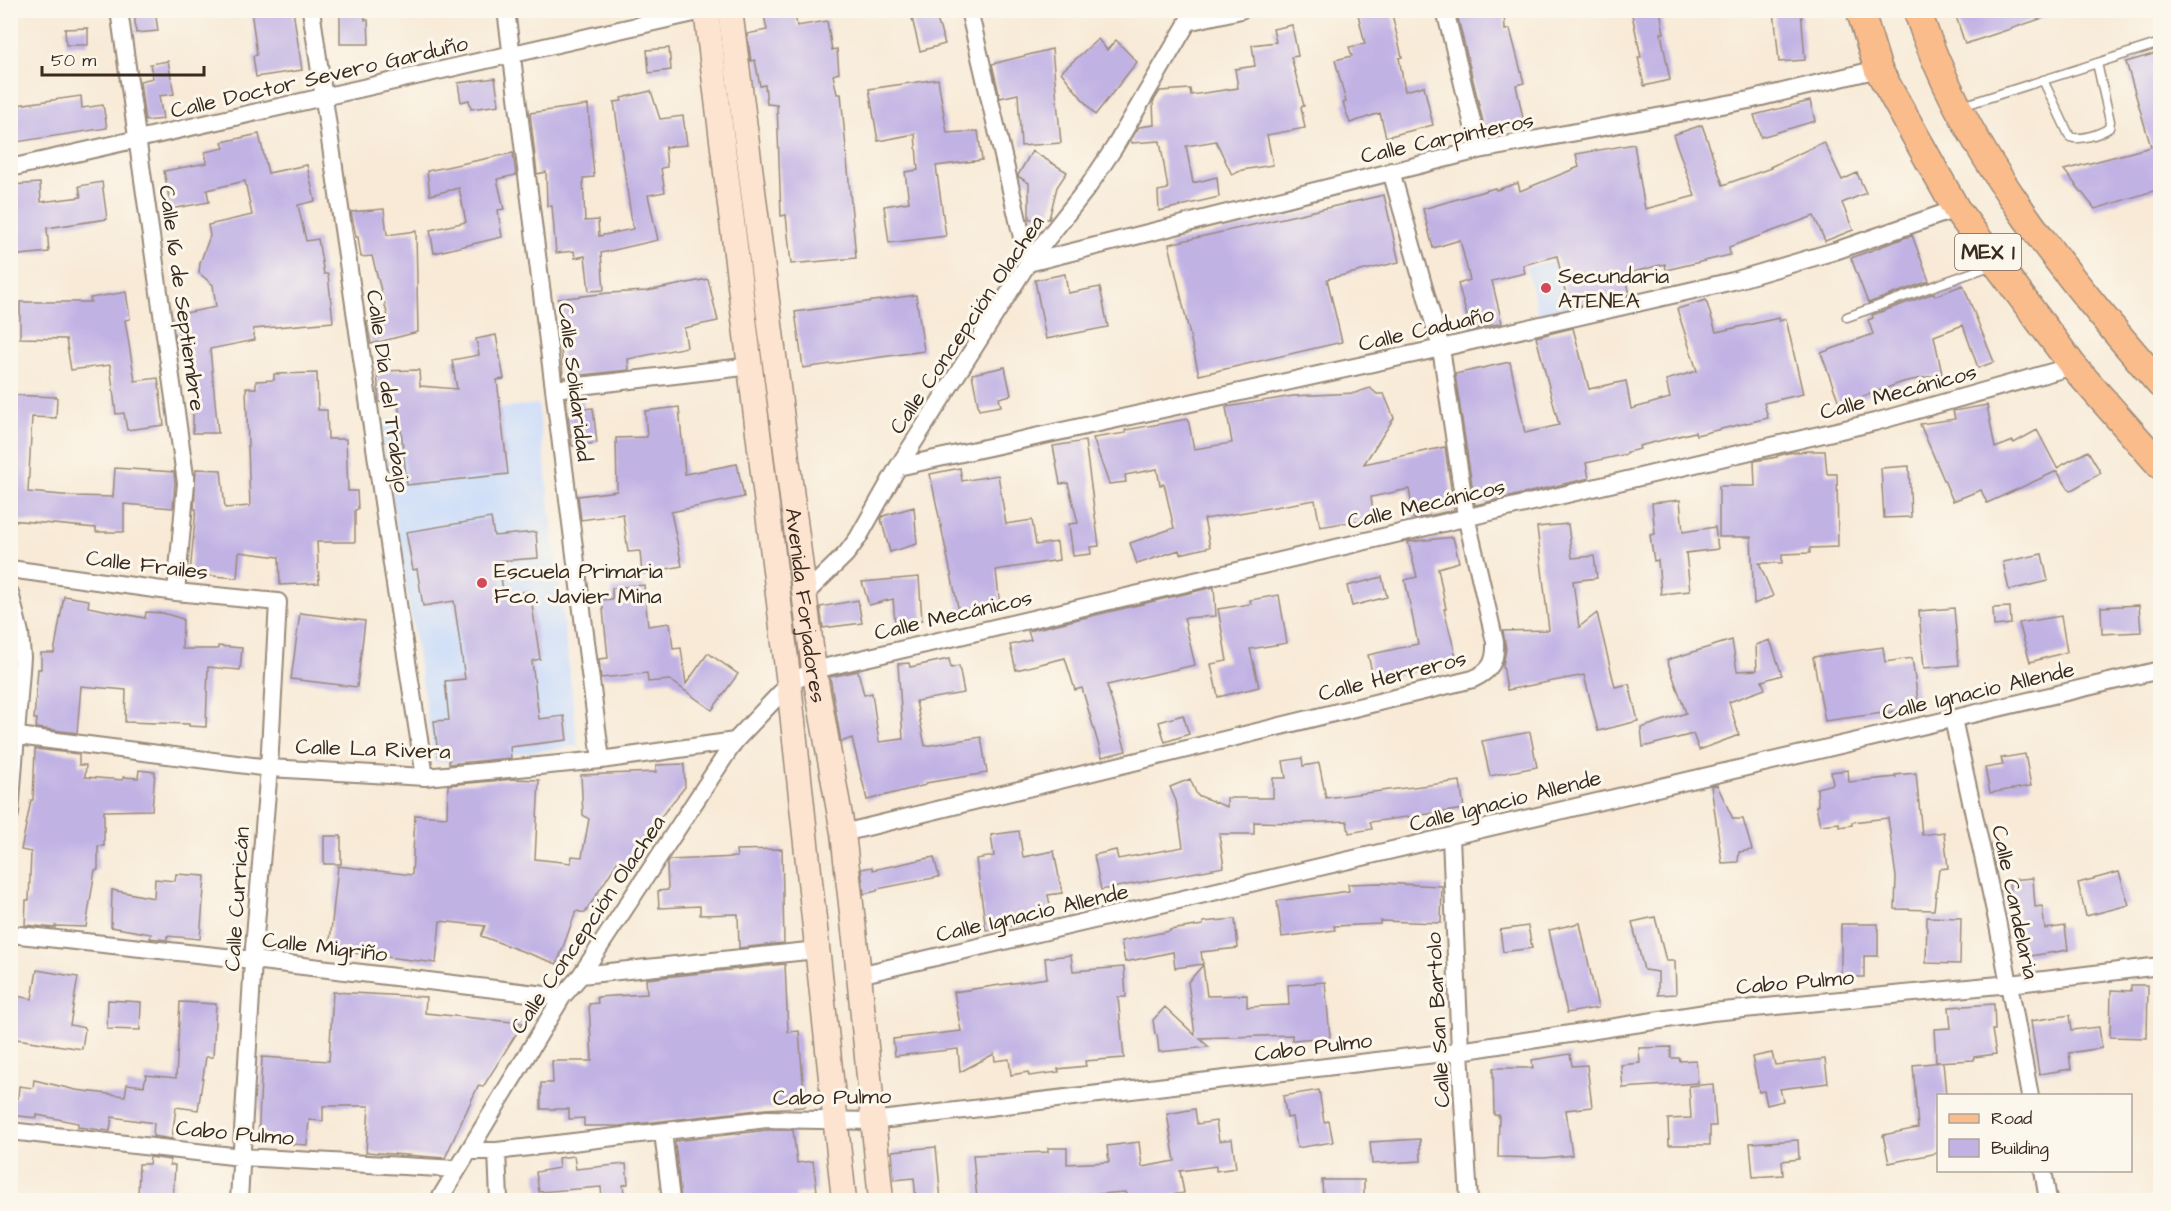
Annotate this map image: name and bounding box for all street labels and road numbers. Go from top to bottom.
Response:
street label: Calle Doctor Severo Garduño [168,28,472,127]
street label: Calle Carpinteros [1358,105,1537,172]
street label: Calle 16 de Septiembre [150,183,213,413]
street label: Calle Concepción Olachea [882,209,1052,441]
road number: MEX 1 [1955,234,2021,270]
street label: Calle Día del Trabajo [358,288,417,495]
street label: Calle Caduaño [1356,299,1498,360]
street label: Calle Solidaridad [549,301,600,463]
street label: Calle Mecánicos [1816,357,1980,428]
street label: Calle Mecánicos [1344,471,1508,538]
street label: Avenida Forjadores [776,506,834,705]
street label: Calle Frailes [84,543,210,588]
street label: Calle Mecánicos [871,582,1035,649]
street label: Calle Herreros [1315,643,1470,710]
street label: Calle Ignacio Allende [1879,654,2078,730]
street label: Calle La Rivera [295,731,451,768]
street label: Calle Ignacio Allende [1406,763,1605,841]
street label: Calle Concepción Olachea [503,809,673,1041]
street label: Calle Candelaria [1983,822,2046,982]
street label: Calle Curricán [217,826,258,972]
street label: Calle Ignacio Allende [933,876,1132,952]
street label: Calle Migriño [260,924,390,972]
street label: Calle San Bartolo [1418,931,1459,1108]
street label: Cabo Pulmo [1735,962,1856,1003]
street label: Cabo Pulmo [1253,1025,1374,1070]
street label: Cabo Pulmo [773,1081,892,1114]
street label: Cabo Pulmo [175,1113,296,1154]

